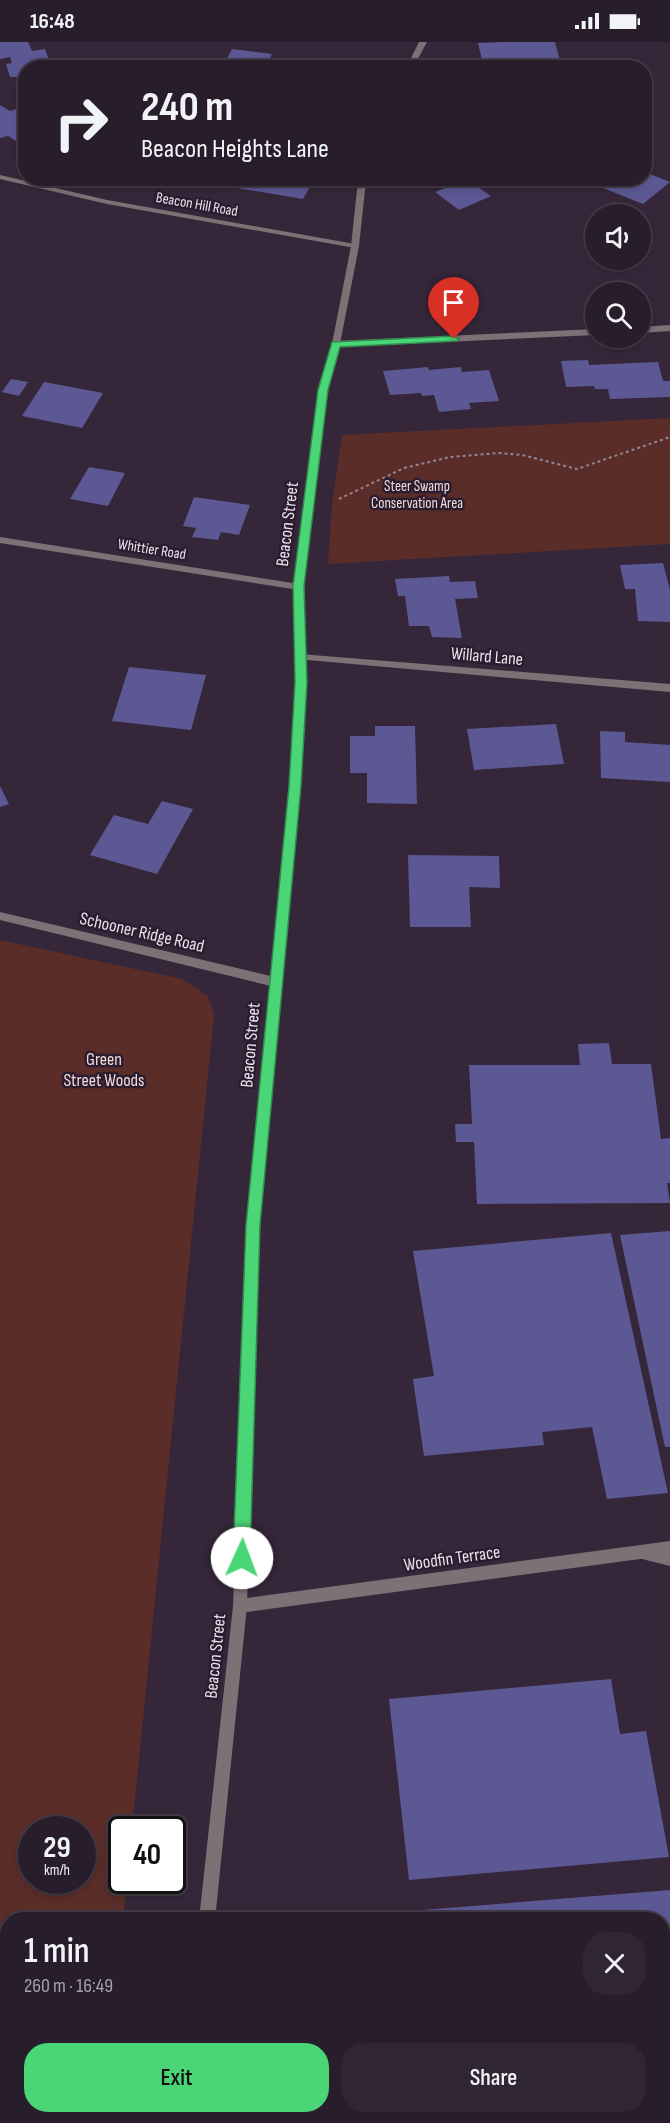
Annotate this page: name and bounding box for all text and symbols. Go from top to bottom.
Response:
text: 16:48 [30,8,75,35]
text: 240 m [141,82,233,133]
icon: right [42,84,120,162]
text: Beacon Heights Lane [141,133,329,165]
street label: Beacon Hill Road [154,188,239,221]
map controls [585,204,651,348]
button: sound [585,204,651,270]
pin [428,277,479,339]
button: search [585,282,651,348]
icon: arrive [437,286,470,319]
park label: Steer Swamp Conservation Area [371,477,463,513]
street label: Beacon Street [272,480,303,568]
street label: Whittier Road [117,535,187,564]
street label: Willard Lane [450,643,524,670]
street label: Schooner Ridge Road [78,908,206,957]
street label: Beacon Street [236,1001,265,1088]
park label: Green Street Woods [63,1049,145,1091]
position arrow [210,1526,274,1590]
street label: Woodfin Terrace [403,1541,502,1576]
street label: Beacon Street [201,1612,230,1700]
speed limit sign: 40 [108,1816,186,1894]
text: 29 [43,1830,71,1866]
text: km/h [44,1861,70,1880]
text: 1 min [24,1930,89,1973]
button: close [583,1932,646,1995]
text: 260 m · 16:49 [24,1974,113,1998]
button: Exit [24,2043,329,2112]
button: Share [341,2043,646,2112]

